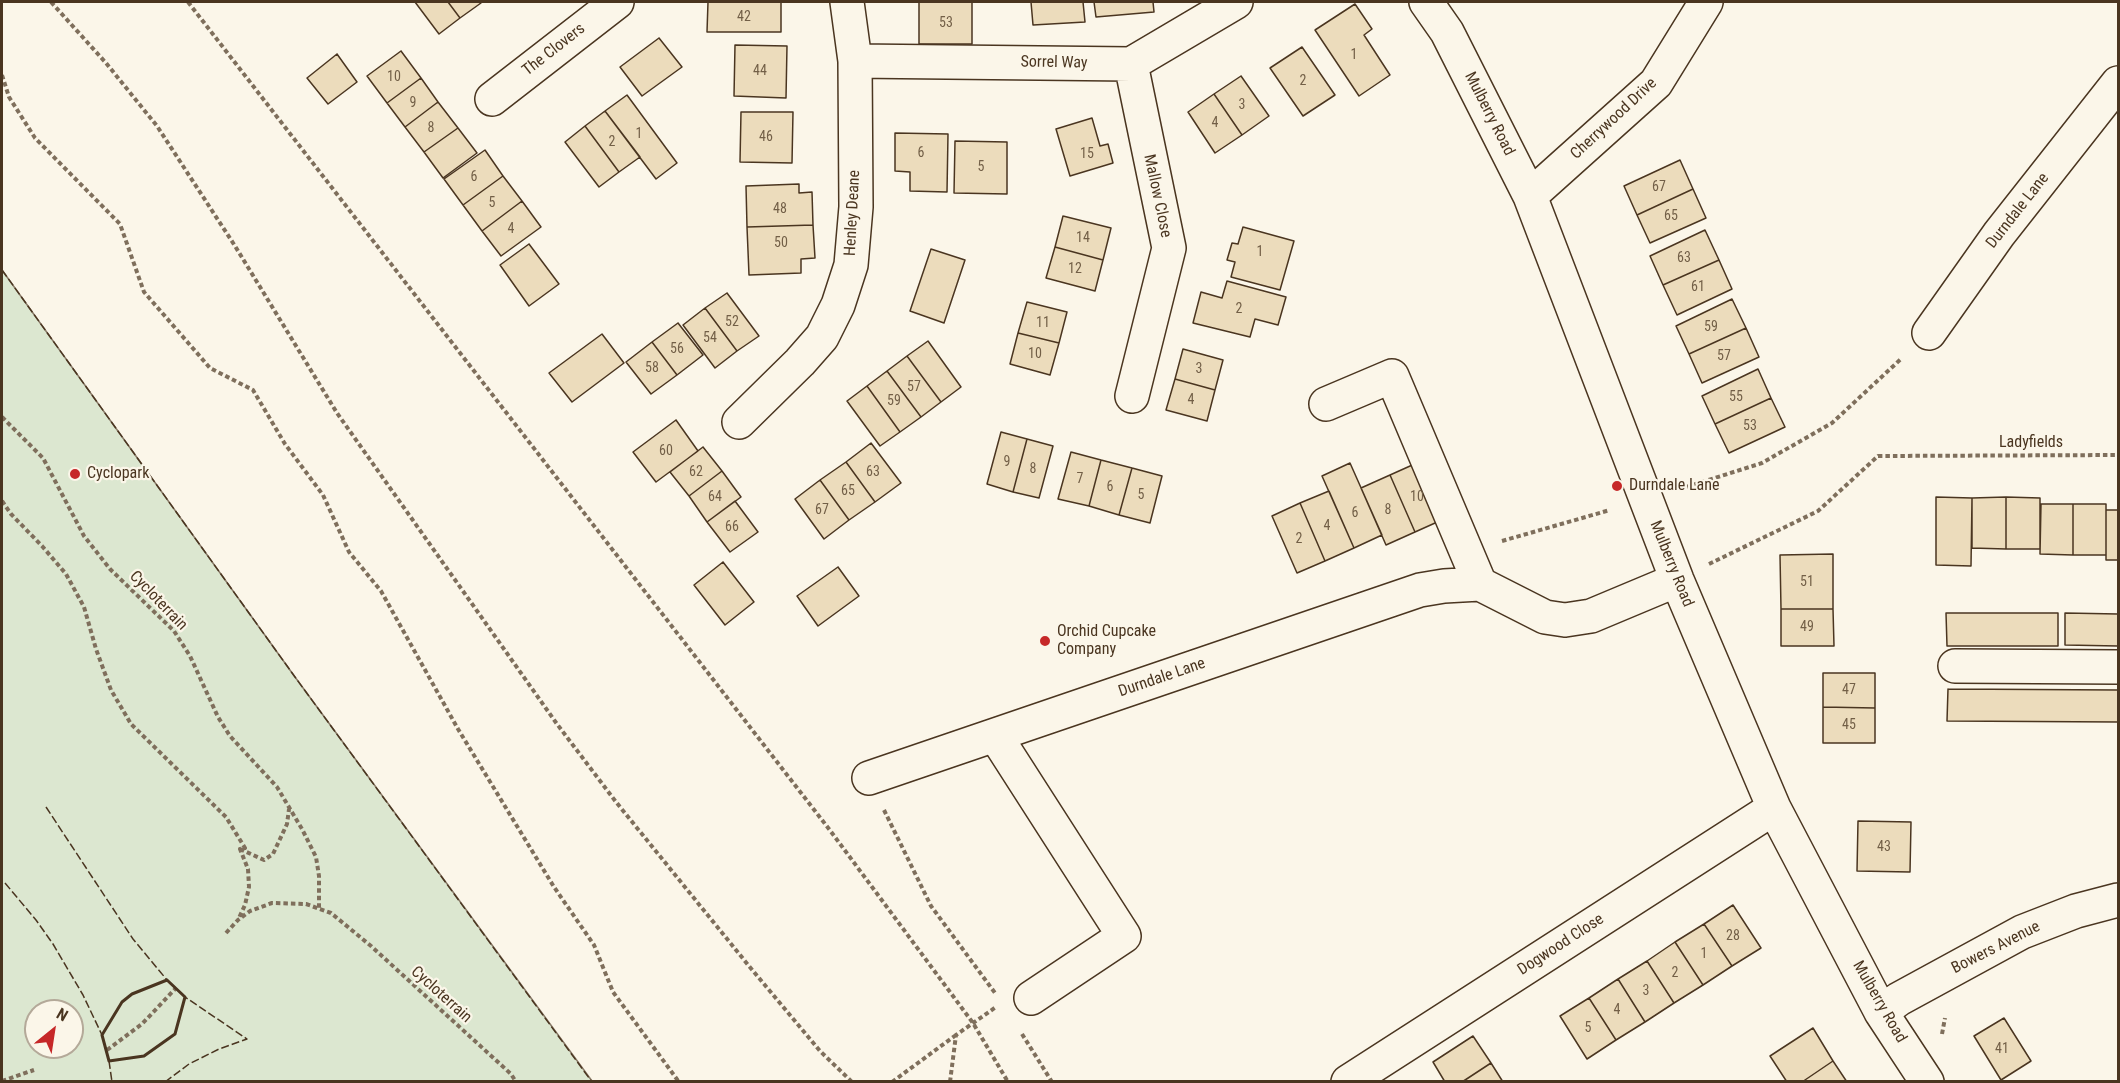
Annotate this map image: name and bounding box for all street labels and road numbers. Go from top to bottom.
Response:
street label: The Clovers [519,20,589,80]
street label: Sorrel Way [1020,53,1088,73]
street label: Mulberry Road [1460,69,1518,159]
street label: Cherrywood Drive [1567,74,1661,164]
street label: Mallow Close [1139,153,1175,239]
street label: Henley Deane [841,169,865,257]
street label: Durndale Lane [1983,169,2053,253]
street label: Ladyfields [1999,433,2063,453]
street label: Mulberry Road [1645,518,1697,610]
street label: Cycloterrain [125,567,191,635]
street label: Durndale Lane [1116,654,1208,702]
street label: Dogwood Close [1514,910,1608,980]
street label: Bowers Avenue [1949,918,2043,978]
street label: Mulberry Road [1848,958,1910,1046]
street label: Cycloterrain [407,963,475,1027]

